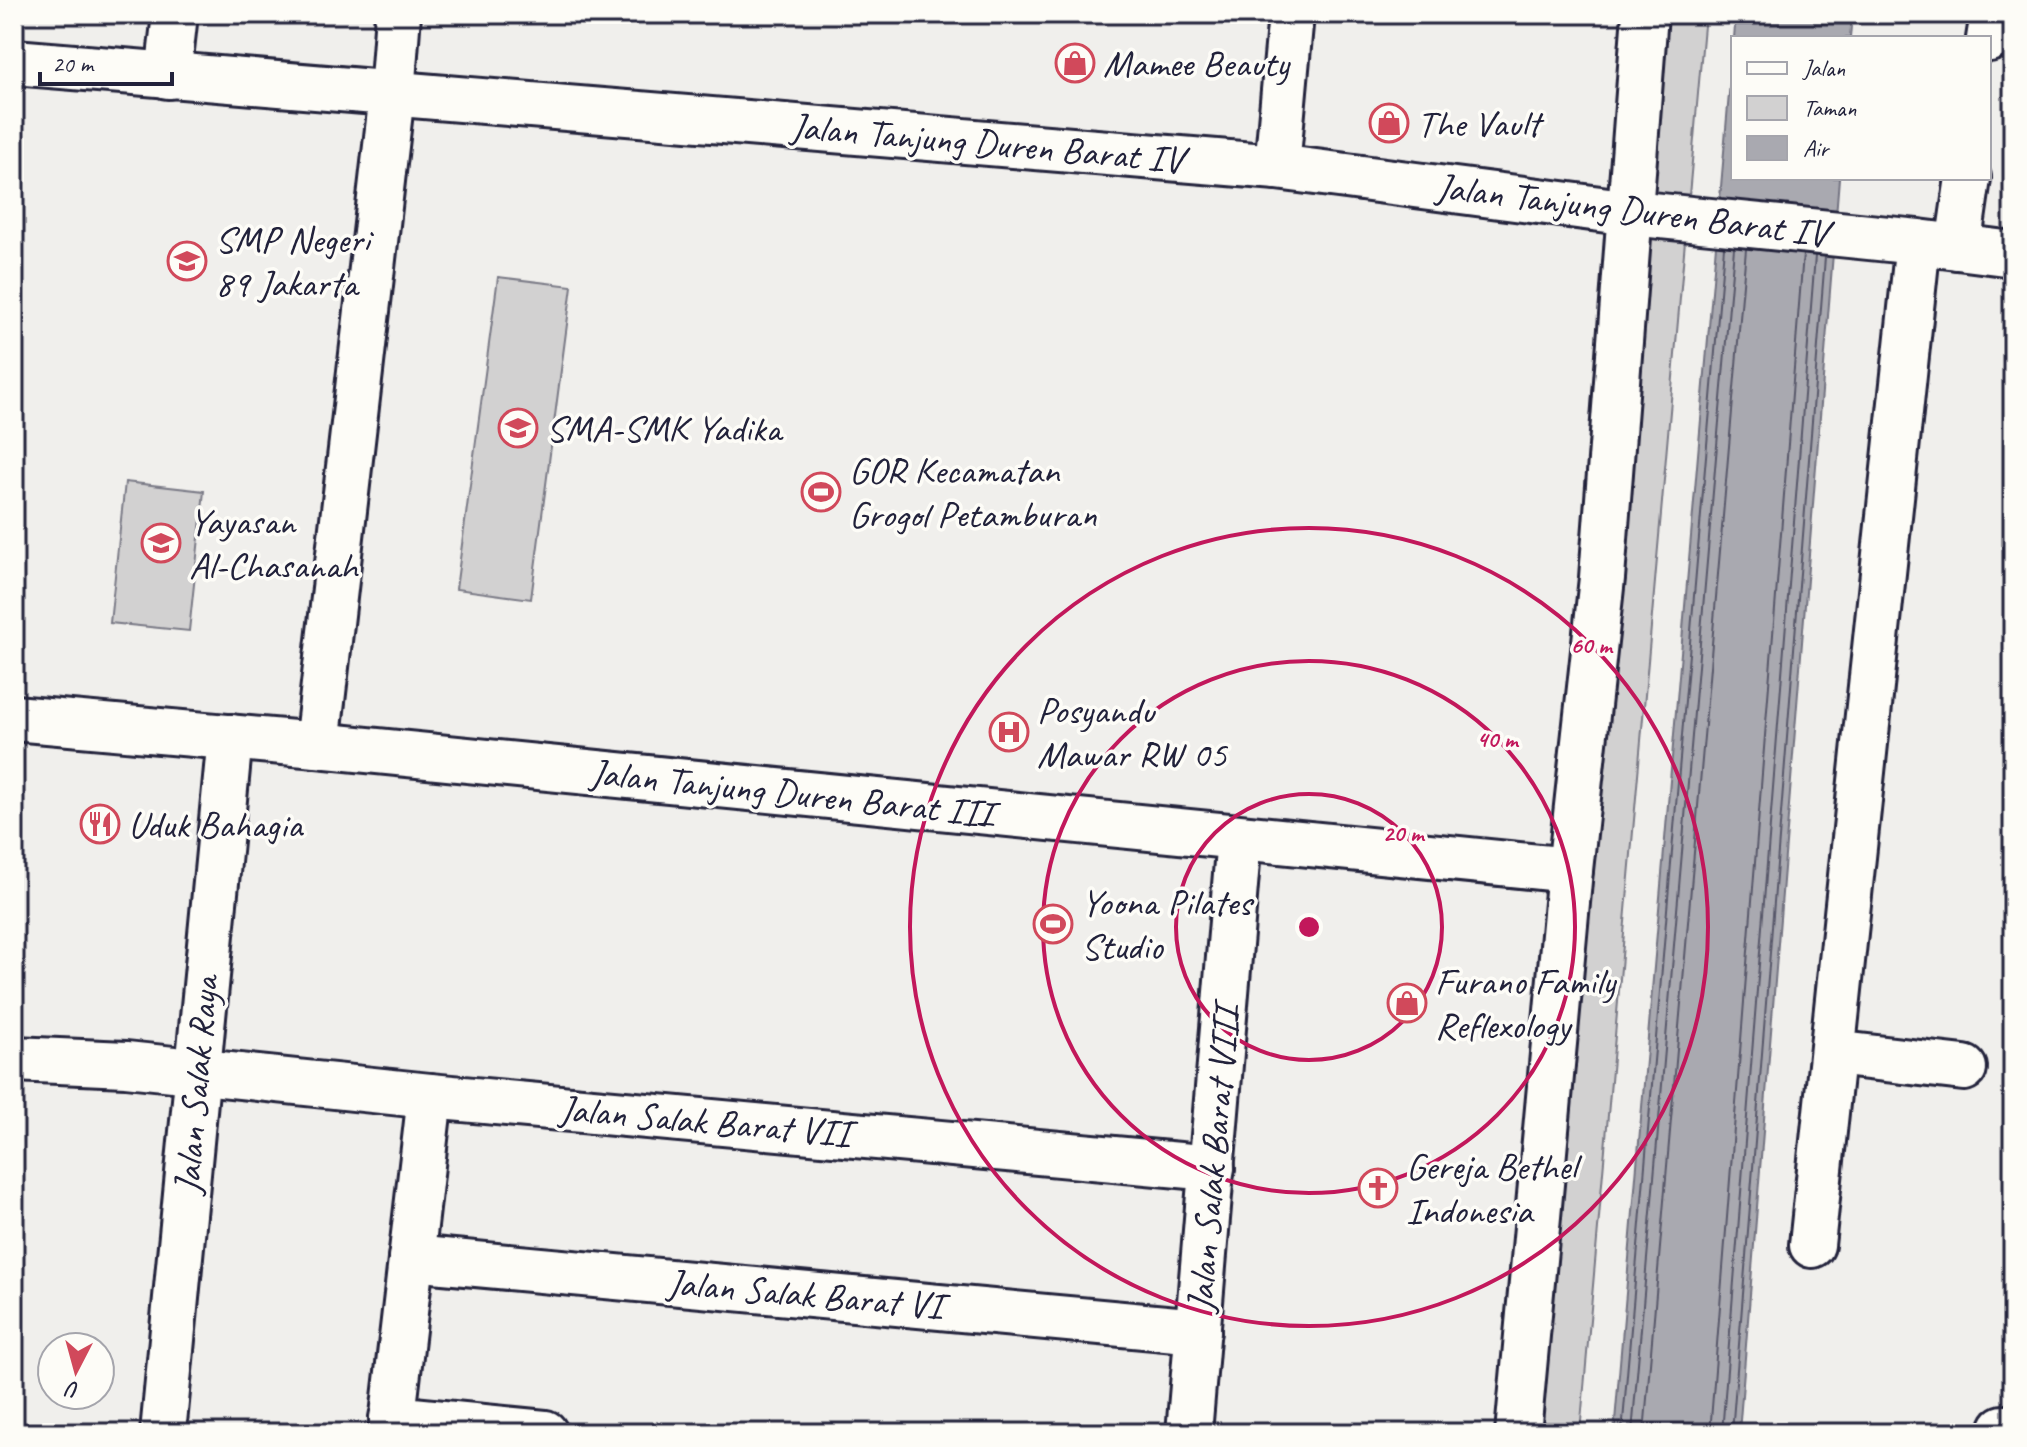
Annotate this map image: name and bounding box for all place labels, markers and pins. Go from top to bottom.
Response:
place label: Mamee Beauty [1103,40,1292,87]
shop icon: Mamee Beauty [1054,42,1096,84]
place label: The Vault [1417,100,1545,147]
shop icon: The Vault [1368,102,1410,144]
place label: SMP Negeri 89 Jakarta [215,216,375,307]
school or university icon: SMP Negeri 89 Jakarta [166,240,208,282]
place label: SMA-SMK Yadika [546,405,784,452]
school or university icon: SMA-SMK Yadika [497,407,539,449]
place label: GOR Kecamatan Grogol Petamburan [849,447,1097,538]
sports icon: GOR Kecamatan Grogol Petamburan [800,471,842,513]
place label: Yayasan Al-Chasanah [189,498,360,589]
school or university icon: Yayasan Al-Chasanah [140,522,182,564]
place label: Posyandu Mawar RW 05 [1037,687,1228,778]
hospital icon: Posyandu Mawar RW 05 [988,711,1030,753]
place label: Uduk Bahagia [128,801,305,848]
restaurant icon: Uduk Bahagia [79,803,121,845]
place label: Yoona Pilates Studio [1081,879,1255,970]
sports icon: Yoona Pilates Studio [1032,903,1074,945]
centre of rings [1295,913,1323,941]
place label: Furano Family Reflexology [1435,958,1618,1049]
shop icon: Furano Family Reflexology [1386,982,1428,1024]
place label: Gereja Bethel Indonesia [1406,1143,1583,1234]
church icon: Gereja Bethel Indonesia [1357,1167,1399,1209]

